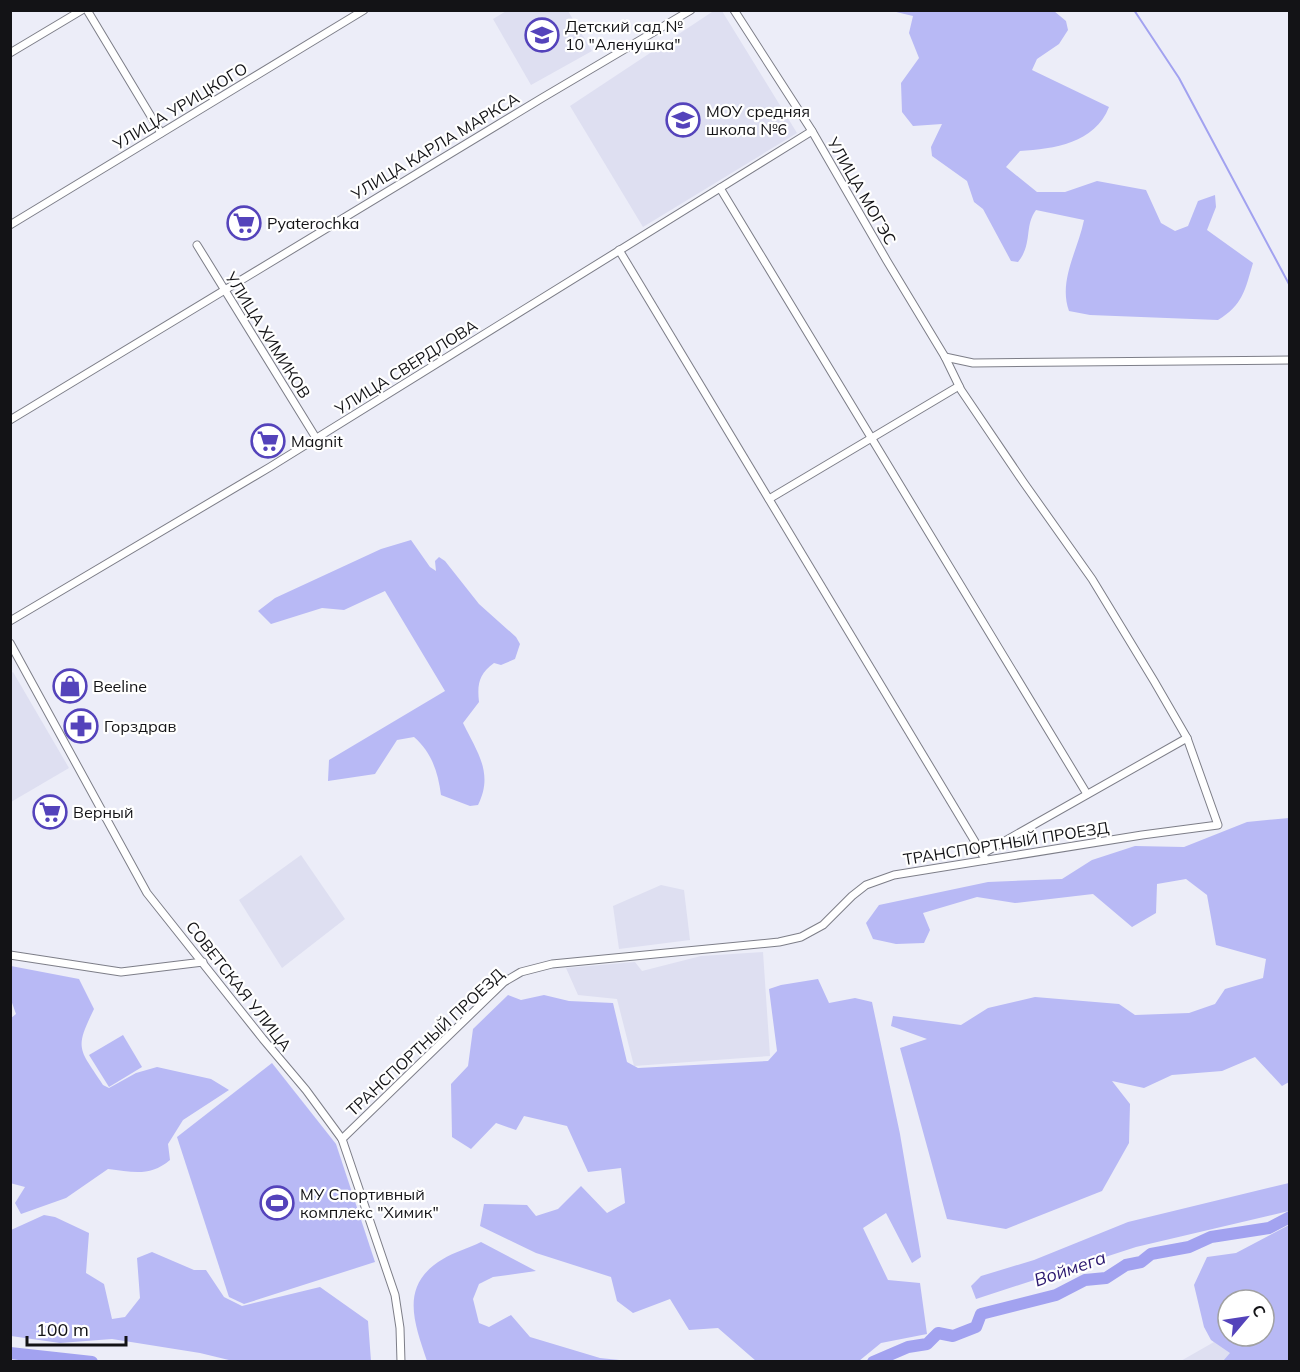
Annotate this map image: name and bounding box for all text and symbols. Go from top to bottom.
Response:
place label: Детский сад № 10 "Аленушка" [565,16,684,54]
school or university icon: Детский сад № 10 "Аленушка" [524,17,560,53]
street label: УЛИЦА УРИЦКОГО [108,58,251,155]
street label: УЛИЦА КАРЛА МАРКСА [347,88,523,205]
place label: МОУ средняя школа №6 [706,101,810,139]
school or university icon: МОУ средняя школа №6 [665,102,701,138]
street label: УЛИЦА МОГЭС [823,133,901,248]
supermarket icon: Pyaterochka [226,205,262,241]
place label: Pyaterochka [267,213,359,233]
street label: УЛИЦА ХИМИКОВ [221,267,315,402]
street label: УЛИЦА СВЕРДЛОВА [330,315,481,420]
supermarket icon: Magnit [250,423,286,459]
place label: Magnit [291,431,343,451]
shop icon: Beeline [52,668,88,704]
place label: Beeline [93,676,147,696]
pharmacy icon: Горздрав [63,708,99,744]
place label: Горздрав [104,716,177,736]
supermarket icon: Верный [32,794,68,830]
place label: Верный [73,802,134,822]
street label: ТРАНСПОРТНЫЙ ПРОЕЗД [902,817,1111,869]
street label: СОВЕТСКАЯ УЛИЦА [182,917,296,1055]
street label: ТРАНСПОРТНЫЙ ПРОЕЗД [342,964,508,1120]
place label: МУ Спортивный комплекс "Химик" [300,1184,439,1222]
sports icon: МУ Спортивный комплекс "Химик" [259,1185,295,1221]
water label: Воймега [1031,1246,1109,1292]
north arrow [1216,1288,1276,1348]
text: С [1248,1301,1271,1320]
scale bar [27,1309,126,1347]
text: 100 m [36,1318,89,1341]

